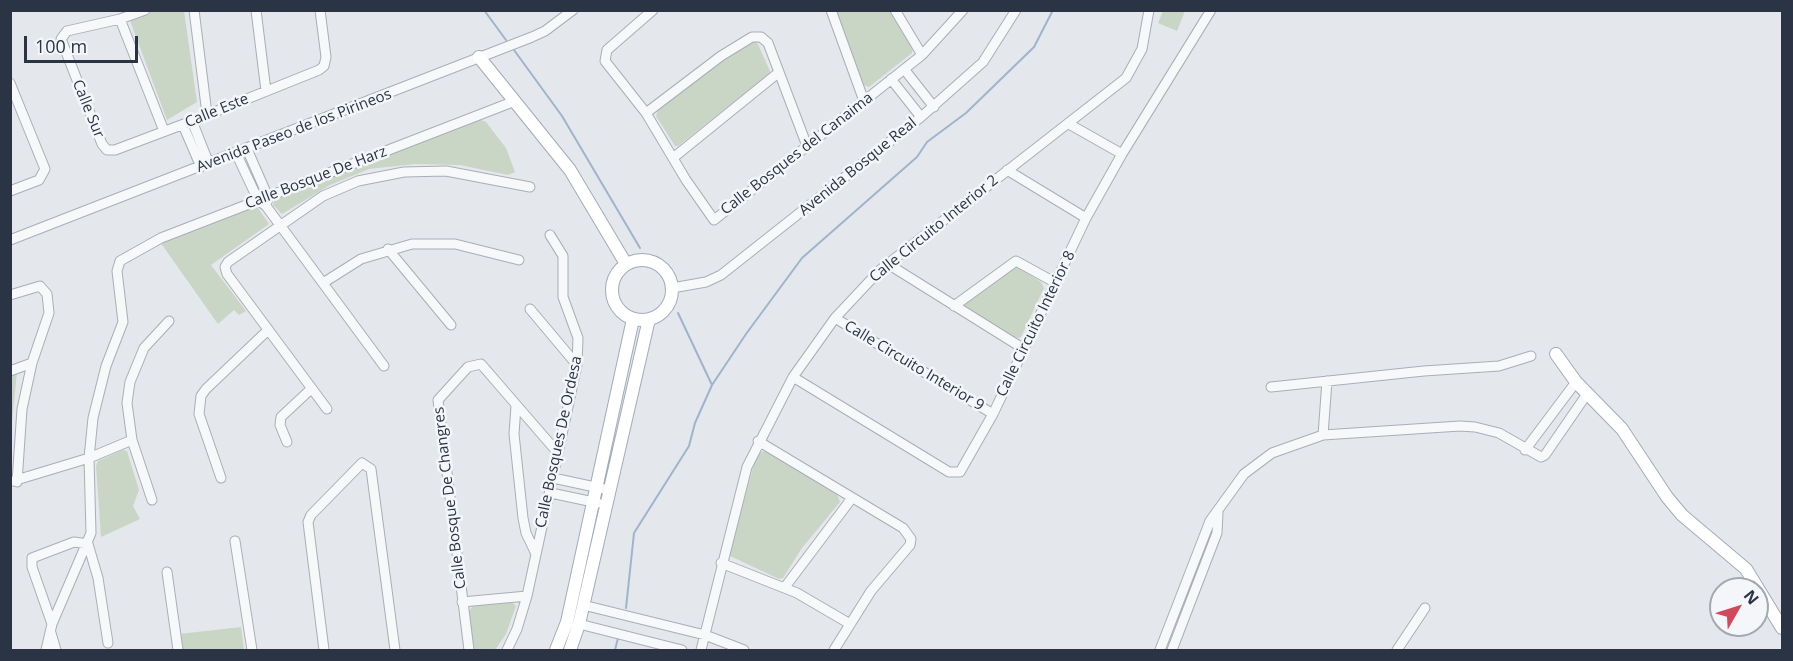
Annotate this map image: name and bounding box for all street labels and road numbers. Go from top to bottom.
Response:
street label: Calle Sur [68,77,108,141]
street label: Avenida Paseo de los Pirineos [194,85,394,177]
street label: Calle Bosques del Canaima [717,89,877,219]
street label: Calle Este [183,90,251,132]
street label: Avenida Bosque Real [796,114,920,220]
street label: Calle Bosque De Harz [243,143,389,213]
street label: Calle Circuito Interior 2 [866,172,1002,286]
street label: Calle Circuito Interior 8 [993,248,1079,400]
street label: Calle Circuito Interior 9 [841,317,987,415]
street label: Calle Bosques De Ordesa [532,354,586,530]
street label: Calle Bosque De Changres [430,406,470,590]

